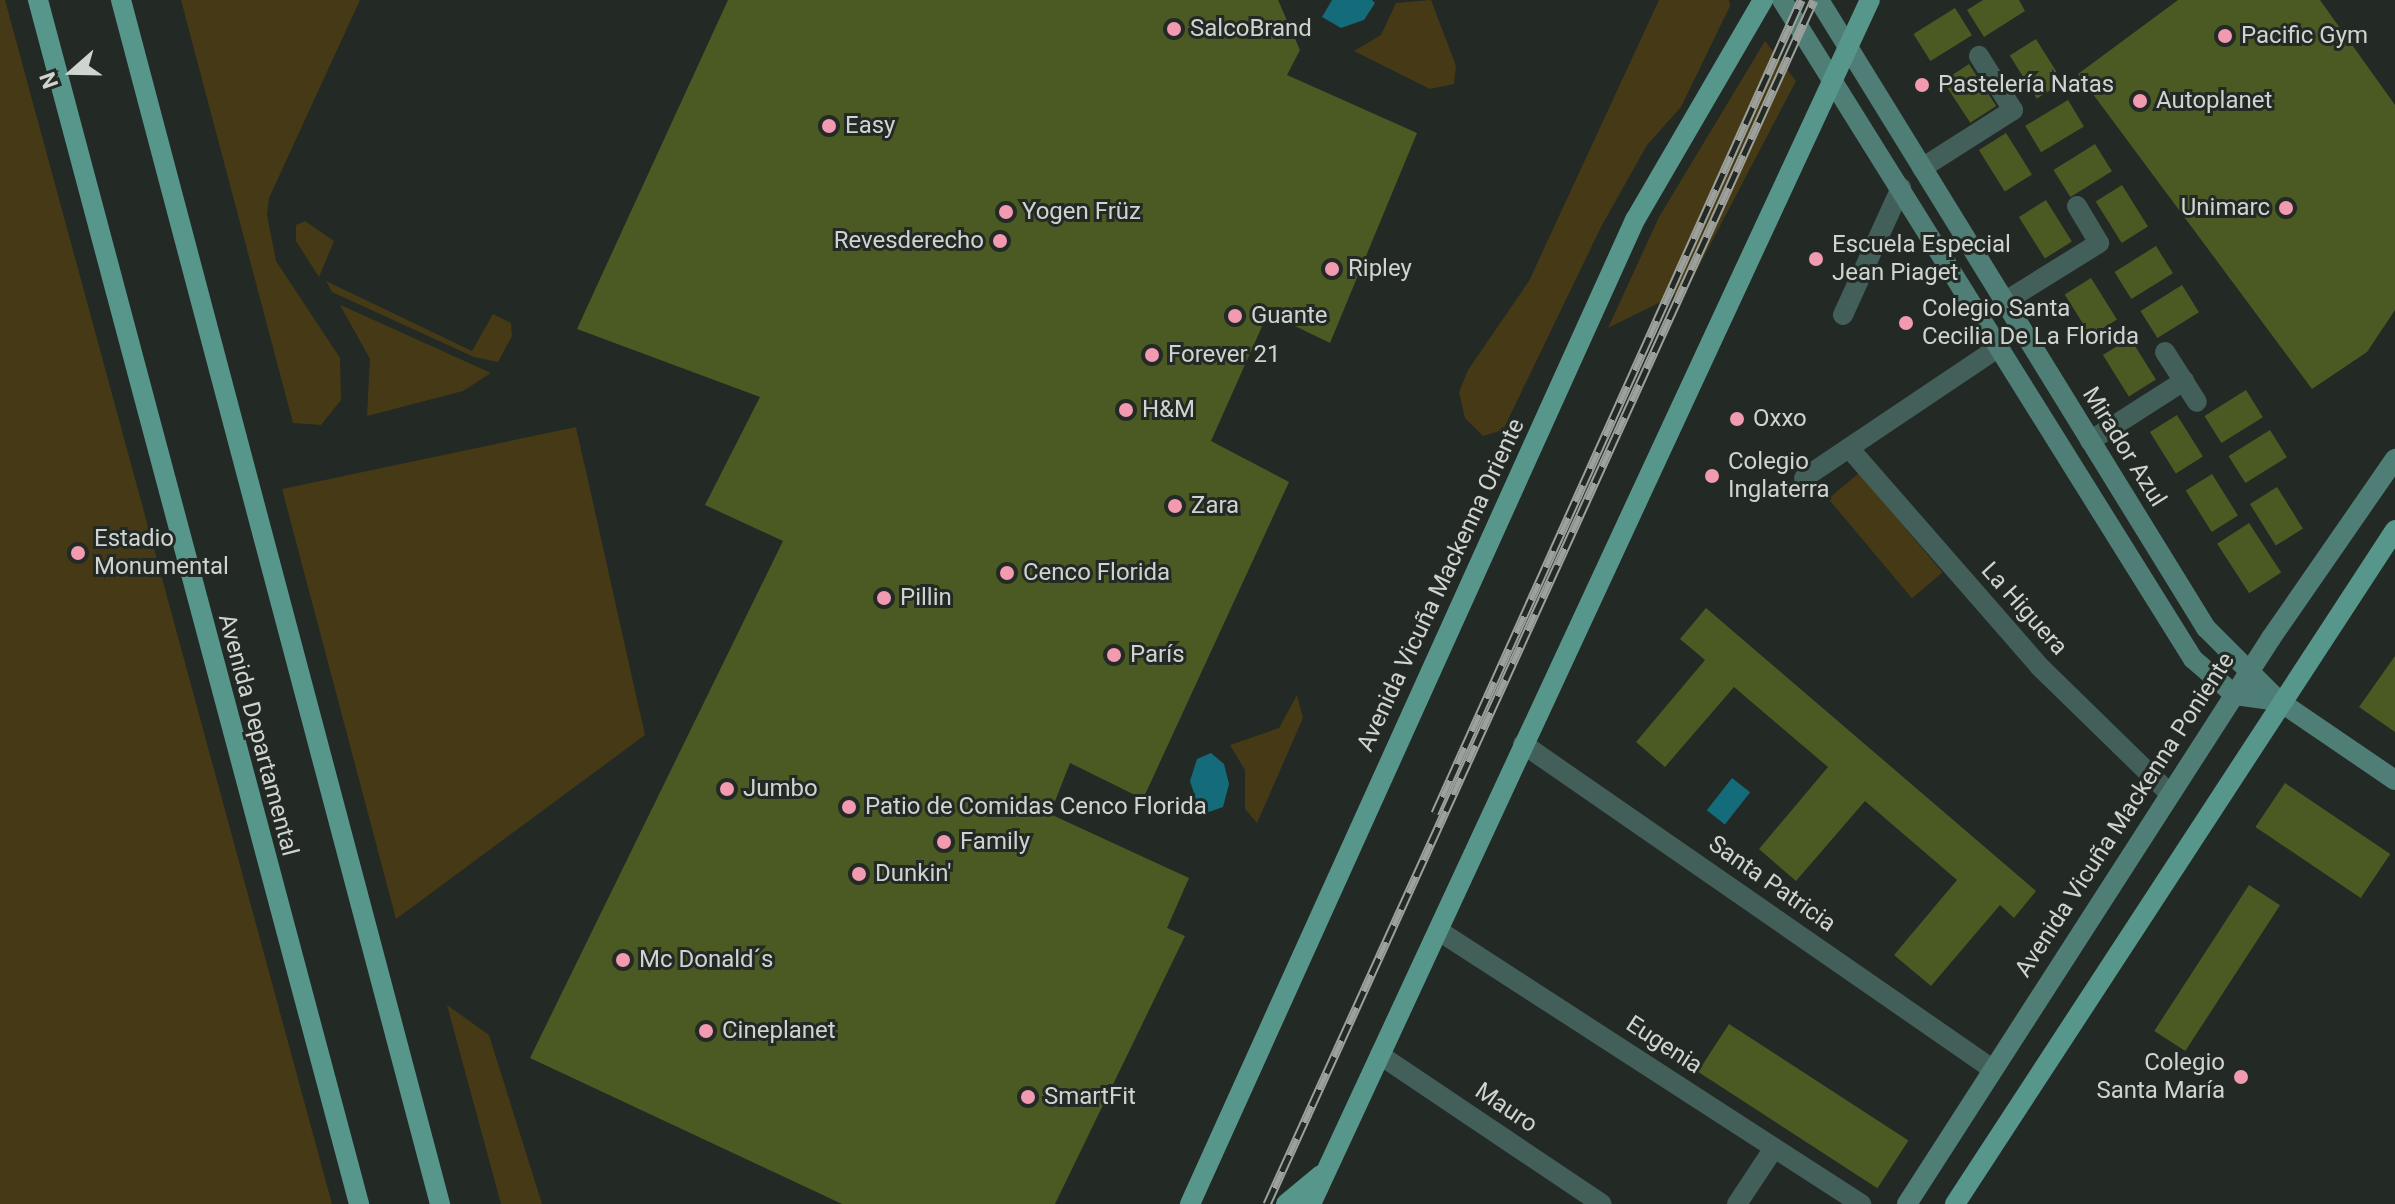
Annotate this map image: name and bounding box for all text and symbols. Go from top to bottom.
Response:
place label: SalcoBrand [1190,15,1312,43]
marker: SalcoBrand [1165,20,1183,38]
place label: Pacific Gym [2241,22,2368,50]
marker: Pacific Gym [2216,27,2234,45]
north arrow [32,32,112,112]
text: N [35,69,63,92]
place label: Pastelería Natas [1938,71,2114,99]
marker: Pastelería Natas [1913,76,1931,94]
place label: Autoplanet [2156,87,2272,115]
marker: Autoplanet [2131,92,2149,110]
place label: Easy [845,112,895,140]
marker: Easy [820,117,838,135]
place label: Unimarc [2181,194,2270,222]
place label: Yogen Früz [1022,198,1141,226]
marker: Unimarc [2277,199,2295,217]
marker: Yogen Früz [997,203,1015,221]
place label: Revesderecho [834,227,984,255]
place label: Escuela Especial Jean Piaget [1832,231,2011,287]
marker: Revesderecho [991,232,1009,250]
marker: Escuela Especial Jean Piaget [1807,250,1825,268]
place label: Ripley [1348,255,1412,283]
marker: Ripley [1323,260,1341,278]
place label: Colegio Santa Cecilia De La Florida [1922,295,2139,351]
place label: Guante [1251,302,1327,330]
marker: Guante [1226,307,1244,325]
marker: Colegio Santa Cecilia De La Florida [1897,314,1915,332]
place label: Forever 21 [1168,341,1280,369]
marker: Forever 21 [1143,346,1161,364]
street label: Mirador Azul [2076,382,2172,512]
place label: H&M [1142,396,1195,424]
marker: H&M [1117,401,1135,419]
place label: Oxxo [1753,405,1807,433]
marker: Oxxo [1728,410,1746,428]
street label: Avenida Vicuña Mackenna Oriente [1351,414,1531,756]
place label: Colegio Inglaterra [1728,448,1830,504]
marker: Colegio Inglaterra [1703,467,1721,485]
place label: Zara [1191,492,1239,520]
marker: Zara [1166,497,1184,515]
place label: Estadio Monumental [94,525,229,581]
marker: Estadio Monumental [69,544,87,562]
street label: La Higuera [1975,557,2073,661]
place label: Cenco Florida [1023,559,1170,587]
marker: Cenco Florida [998,564,1016,582]
place label: Pillin [900,584,952,612]
marker: Pillin [875,589,893,607]
street label: Avenida Departamental [212,611,304,859]
place label: París [1130,641,1185,669]
marker: París [1105,646,1123,664]
street label: Avenida Vicuña Mackenna Poniente [2009,647,2241,983]
place label: Jumbo [743,775,818,803]
marker: Jumbo [718,780,736,798]
place label: Patio de Comidas Cenco Florida [865,793,1207,821]
marker: Patio de Comidas Cenco Florida [840,798,858,816]
place label: Family [960,828,1030,856]
street label: Santa Patricia [1703,830,1841,938]
marker: Family [935,833,953,851]
place label: Dunkin' [875,860,951,888]
marker: Dunkin' [850,865,868,883]
place label: Mc Donald´s [639,946,773,974]
marker: Mc Donald´s [614,951,632,969]
street label: Eugenia [1621,1010,1707,1080]
place label: Cineplanet [722,1017,836,1045]
marker: Cineplanet [697,1022,715,1040]
place label: Colegio Santa María [2096,1049,2225,1105]
marker: Colegio Santa María [2232,1068,2250,1086]
street label: Mauro [1469,1077,1543,1139]
place label: SmartFit [1044,1083,1136,1111]
marker: SmartFit [1019,1088,1037,1106]

